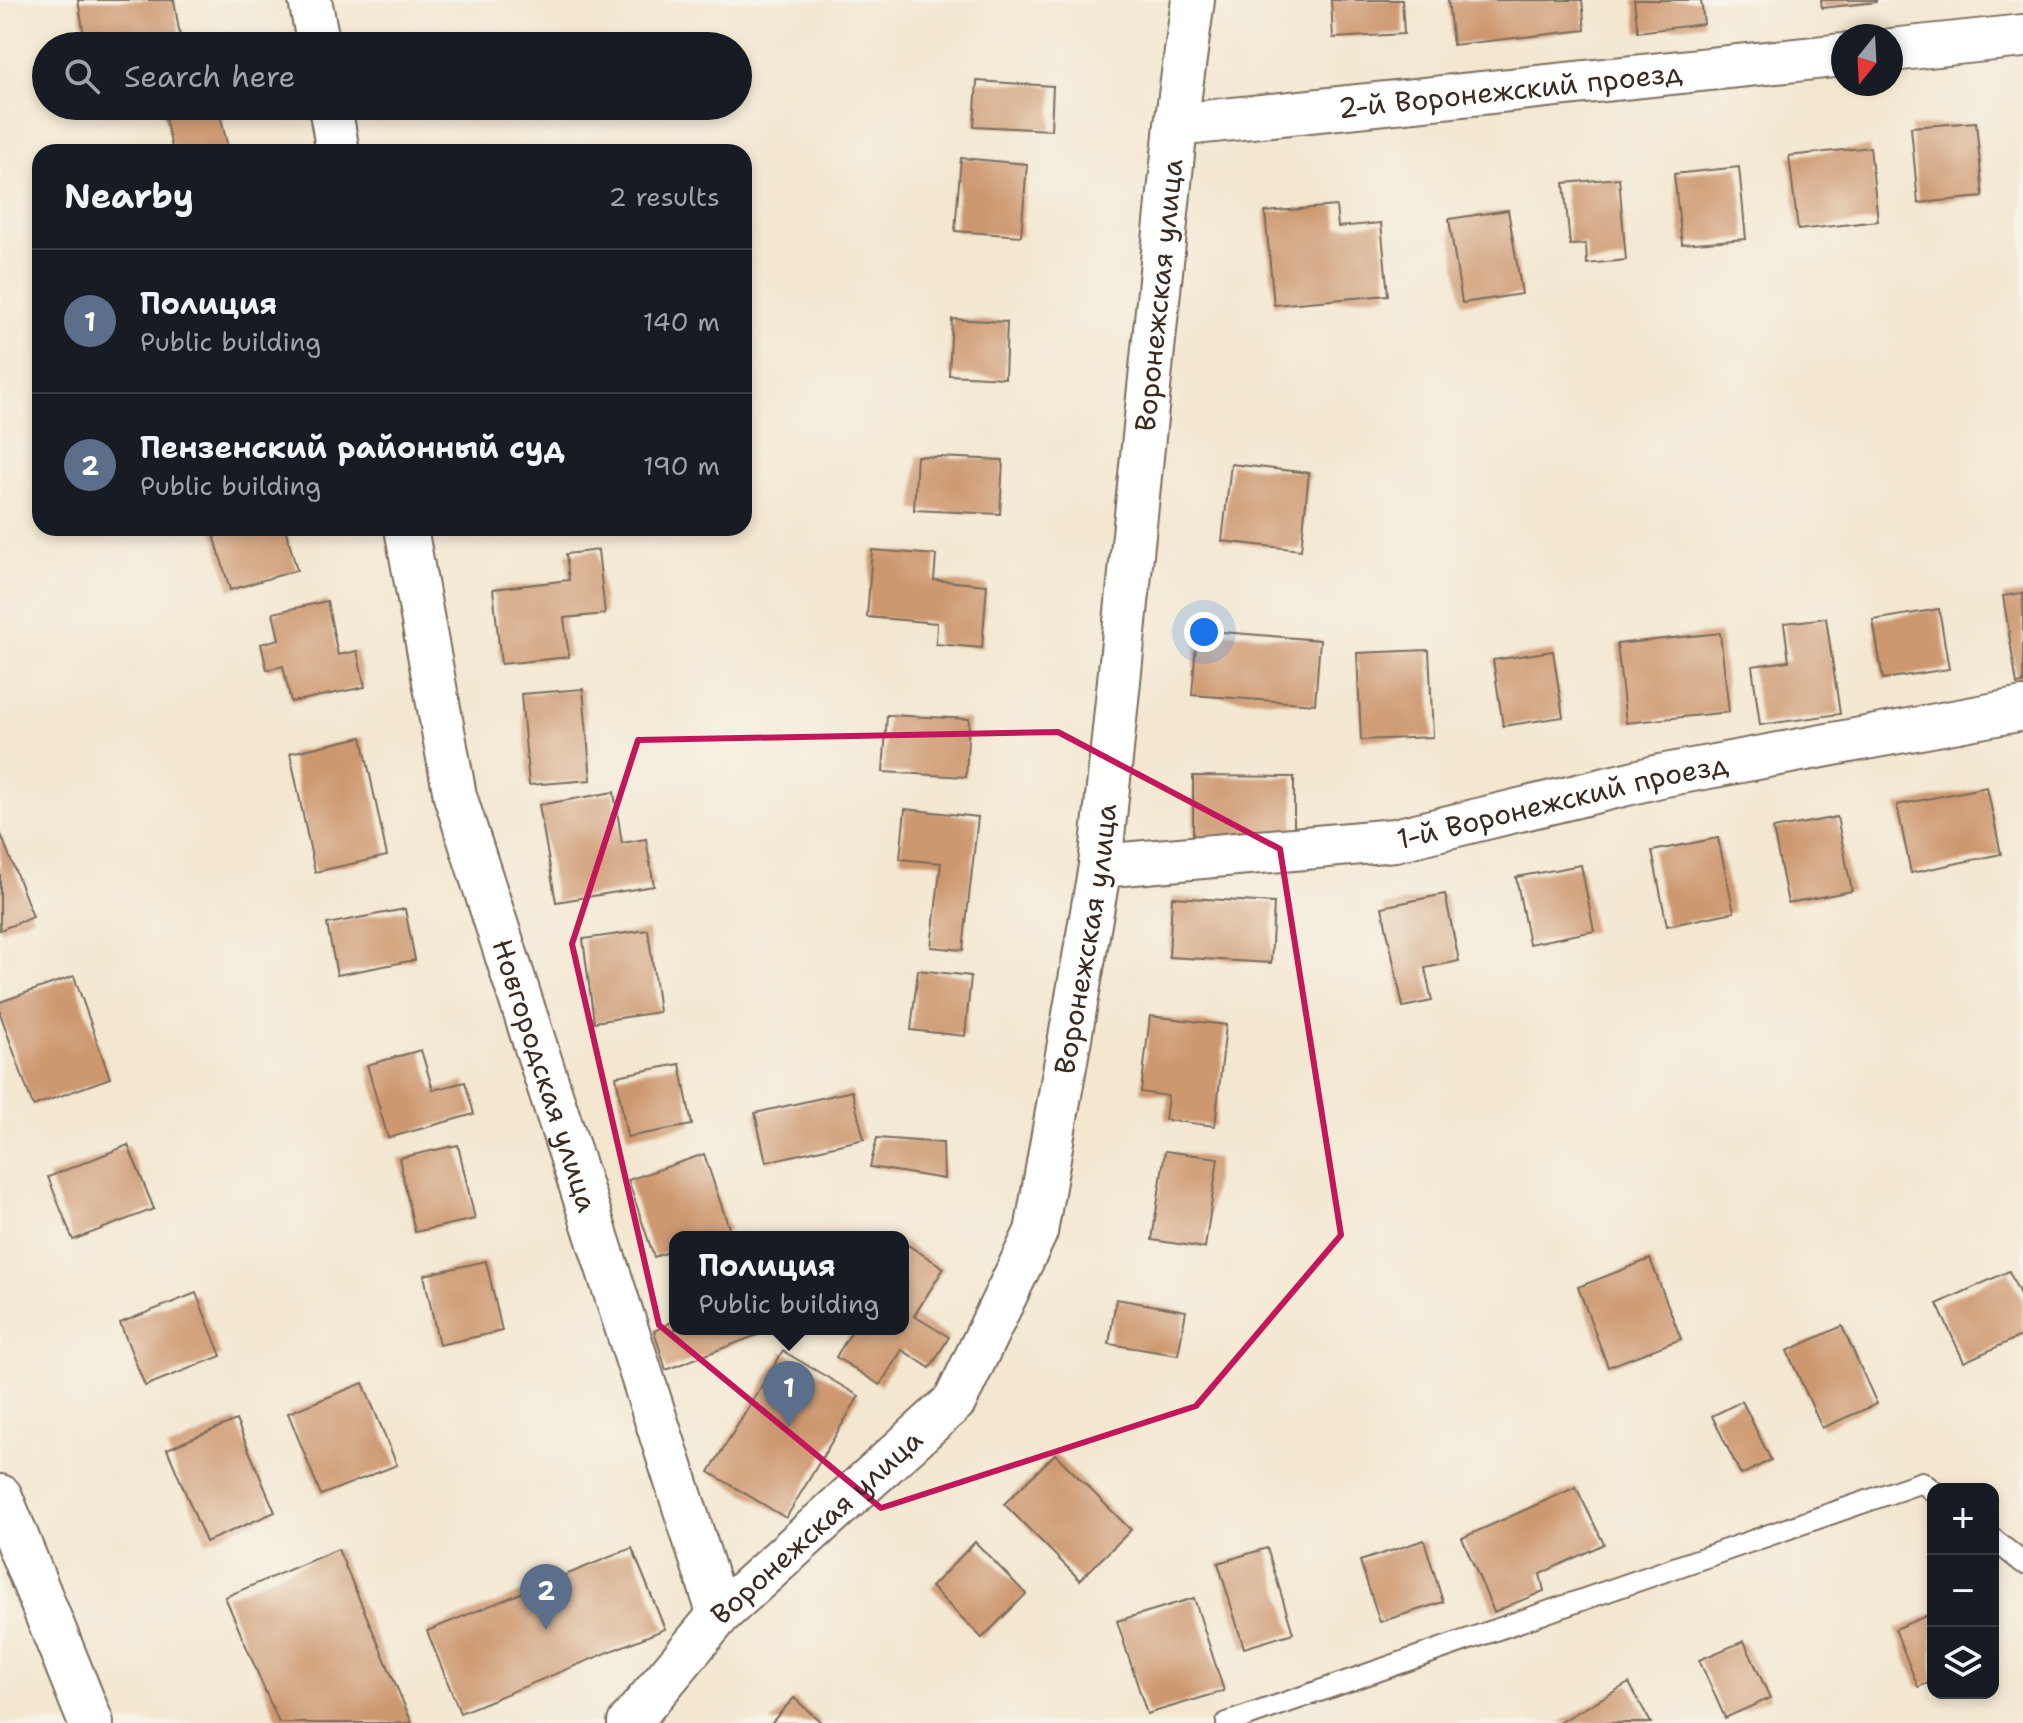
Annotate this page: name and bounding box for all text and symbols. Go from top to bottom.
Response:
north arrow [1831,24,1903,96]
search box [32,32,752,120]
street label: 2-й Воронежский проезд [1336,53,1684,127]
icon: search [60,54,104,98]
text: Search here [124,56,295,97]
street label: Воронежская улица [1126,157,1191,433]
text: Nearby [64,173,194,219]
text: 2 results [608,179,720,214]
text: Полиция [140,283,277,324]
text: 1 [84,304,96,339]
text: 140 m [643,304,720,339]
text: Public building [140,324,321,359]
text: Пензенский районный суд [140,427,565,468]
text: 2 [81,448,99,483]
text: 190 m [643,448,720,483]
text: Public building [140,468,321,503]
your location [1184,612,1224,652]
street label: 1-й Воронежский проезд [1393,745,1731,858]
street label: Воронежская улица [1045,802,1125,1077]
street label: Новгородская улица [483,934,607,1217]
popup [669,1231,909,1335]
text: Полиция [698,1245,836,1286]
text: Public building [698,1286,880,1321]
pin: 1 [763,1361,815,1427]
street label: Воронежская улица [702,1421,930,1633]
map controls [1927,1483,1999,1699]
button: + [1927,1483,1999,1555]
button: − [1927,1555,1999,1627]
pin: 2 [520,1564,572,1630]
button: layers [1927,1627,1999,1699]

